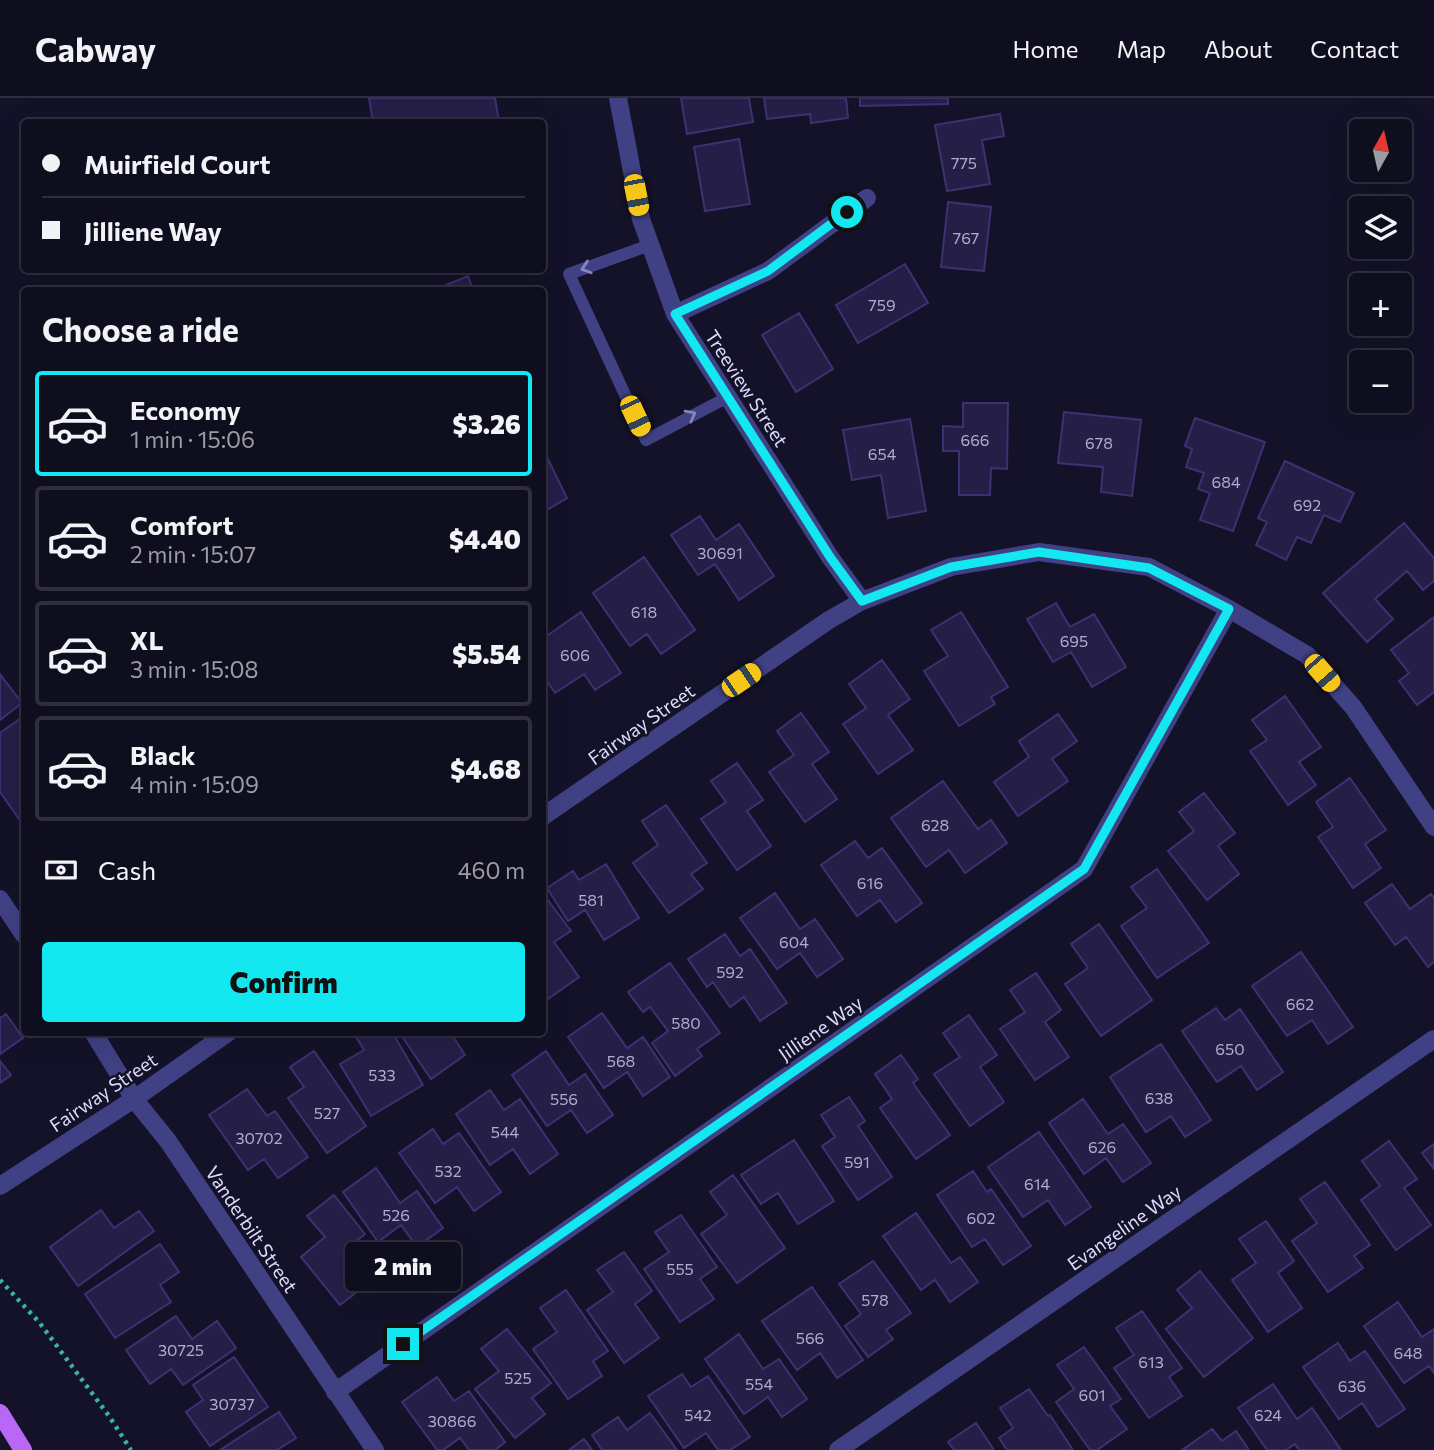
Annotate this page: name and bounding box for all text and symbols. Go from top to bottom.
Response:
text: Cabway [35,28,156,69]
text: Home [1013,34,1079,63]
text: Map [1117,34,1166,63]
text: About [1204,34,1272,63]
text: Contact [1310,34,1399,63]
north arrow [1349,119,1412,182]
map controls [1349,119,1412,413]
text: Muirfield Court [84,148,270,179]
house number: 775 [951,153,977,172]
car [622,172,651,218]
route start [831,196,863,228]
button: layers [1349,196,1412,259]
text: Jilliene Way [84,215,222,246]
house number: 767 [953,228,979,247]
one-way arrow [580,260,592,275]
button: + [1349,273,1412,336]
house number: 759 [868,295,896,314]
text: Choose a ride [42,309,239,349]
street label: Treeview Street [701,325,793,451]
button: − [1349,350,1412,413]
icon: car [46,392,109,455]
car [617,393,654,439]
text: Economy [130,394,241,425]
text: $3.26 [453,408,521,439]
one-way arrow [684,410,696,424]
text: 1 min · 15:06 [130,425,255,453]
house number: 666 [960,430,990,449]
house number: 678 [1085,433,1113,452]
house number: 654 [868,444,897,463]
house number: 684 [1211,472,1241,491]
house number: 692 [1293,495,1321,514]
icon: car [46,507,109,570]
text: Comfort [130,509,233,540]
text: $4.40 [449,523,521,554]
text: 2 min · 15:07 [130,540,256,568]
house number: 30691 [697,543,743,562]
house number: 618 [631,602,657,621]
icon: car [46,622,109,685]
text: XL [130,624,164,655]
house number: 695 [1060,631,1088,650]
text: $5.54 [452,638,521,669]
house number: 606 [560,645,590,664]
car [1301,650,1344,696]
text: 3 min · 15:08 [130,655,258,683]
car [718,660,765,700]
street label: Fairway Street [583,679,699,769]
icon: car [46,737,109,800]
text: Black [130,739,196,770]
text: $4.68 [450,753,521,784]
text: 4 min · 15:09 [130,770,259,798]
house number: 628 [921,815,949,834]
icon: cash [42,851,80,889]
text: Cash [98,854,156,885]
text: 460 m [458,856,525,884]
house number: 616 [857,873,883,892]
house number: 581 [578,890,604,909]
house number: 604 [779,932,809,951]
button: Confirm [42,942,525,1022]
house number: 592 [716,962,744,981]
street label: Jilliene Way [773,991,867,1065]
house number: 662 [1286,994,1314,1013]
house number: 580 [671,1013,701,1032]
house number: 650 [1215,1039,1245,1058]
street label: Fairway Street [45,1047,161,1136]
house number: 568 [607,1051,635,1070]
house number: 533 [368,1065,396,1084]
house number: 638 [1145,1088,1173,1107]
house number: 556 [550,1089,578,1108]
house number: 527 [314,1103,340,1122]
house number: 544 [491,1122,520,1141]
house number: 30702 [235,1128,283,1147]
house number: 626 [1088,1137,1116,1156]
house number: 591 [844,1152,870,1171]
street label: Vanderbilt Street [201,1161,303,1297]
house number: 532 [434,1161,462,1180]
house number: 614 [1024,1174,1050,1193]
street label: Evangeline Way [1063,1179,1185,1275]
house number: 526 [382,1205,410,1224]
house number: 602 [967,1208,996,1227]
callout: 2 min [345,1242,461,1292]
text: 2 min [374,1252,432,1280]
house number: 555 [666,1259,694,1278]
house number: 578 [861,1290,889,1309]
route end [387,1328,419,1360]
house number: 566 [796,1328,824,1347]
house number: 30725 [158,1340,204,1359]
house number: 648 [1393,1343,1423,1362]
house number: 613 [1138,1352,1164,1371]
house number: 525 [504,1368,532,1387]
house number: 554 [745,1374,773,1393]
house number: 636 [1338,1376,1366,1395]
house number: 601 [1079,1385,1106,1404]
house number: 30737 [209,1394,255,1413]
house number: 542 [684,1405,712,1424]
house number: 624 [1254,1405,1282,1424]
house number: 30866 [428,1411,476,1430]

